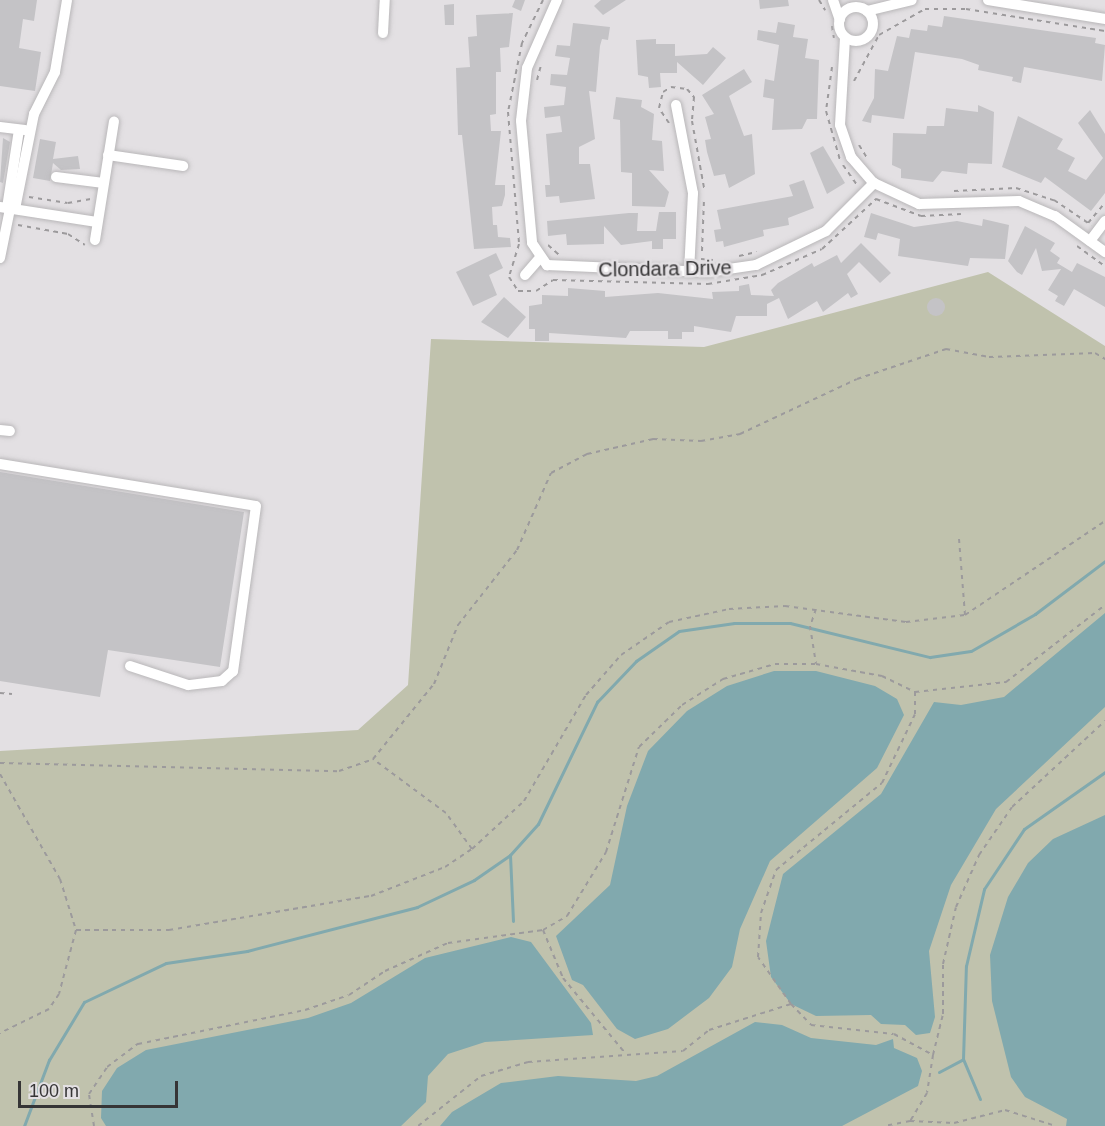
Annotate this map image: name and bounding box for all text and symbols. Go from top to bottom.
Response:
street label: Clondara Drive [598,256,732,282]
scale bar [21,1069,182,1107]
text: 100 m [29,1081,79,1101]

